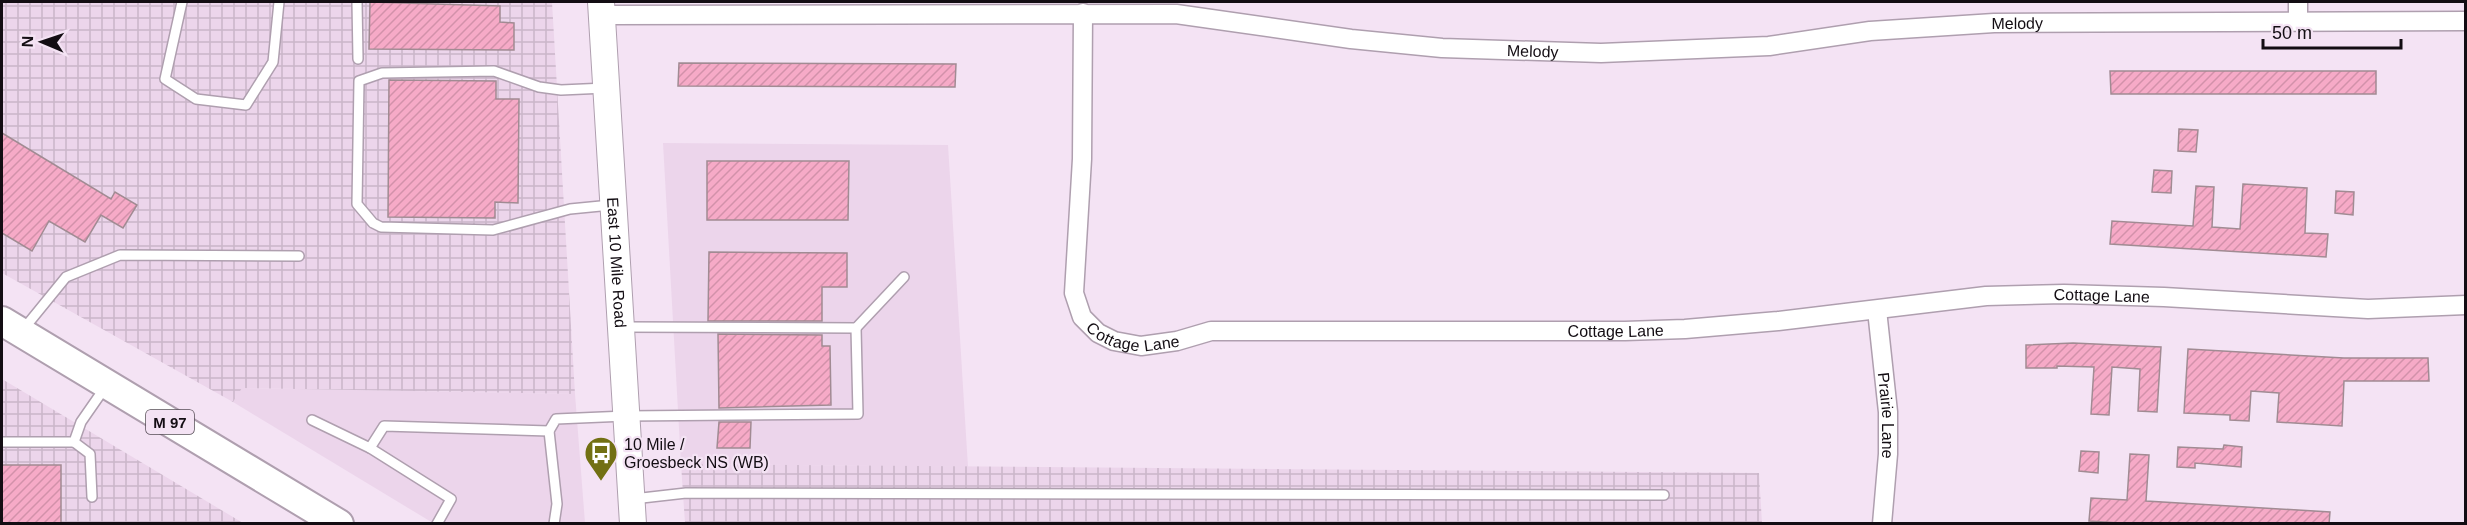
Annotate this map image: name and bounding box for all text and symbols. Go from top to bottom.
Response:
north arrow [12,12,72,72]
scale bar [2263,12,2401,50]
street label: Melody [1991,14,2043,32]
text: 50 m [2272,23,2312,43]
text: N [19,35,36,48]
street label: Melody [1507,42,1559,60]
street label: East 10 Mile Road [604,197,629,328]
street label: Cottage Lane [2053,285,2150,305]
street label: Cottage Lane [1083,318,1180,355]
street label: Cottage Lane [1568,321,1664,340]
street label: Prairie Lane [1875,372,1897,459]
road number: M 97 [146,410,194,434]
bus stop icon: 10 Mile / Groesbeck NS (WB) [583,435,619,482]
place label: 10 Mile / Groesbeck NS (WB) [624,436,769,471]

